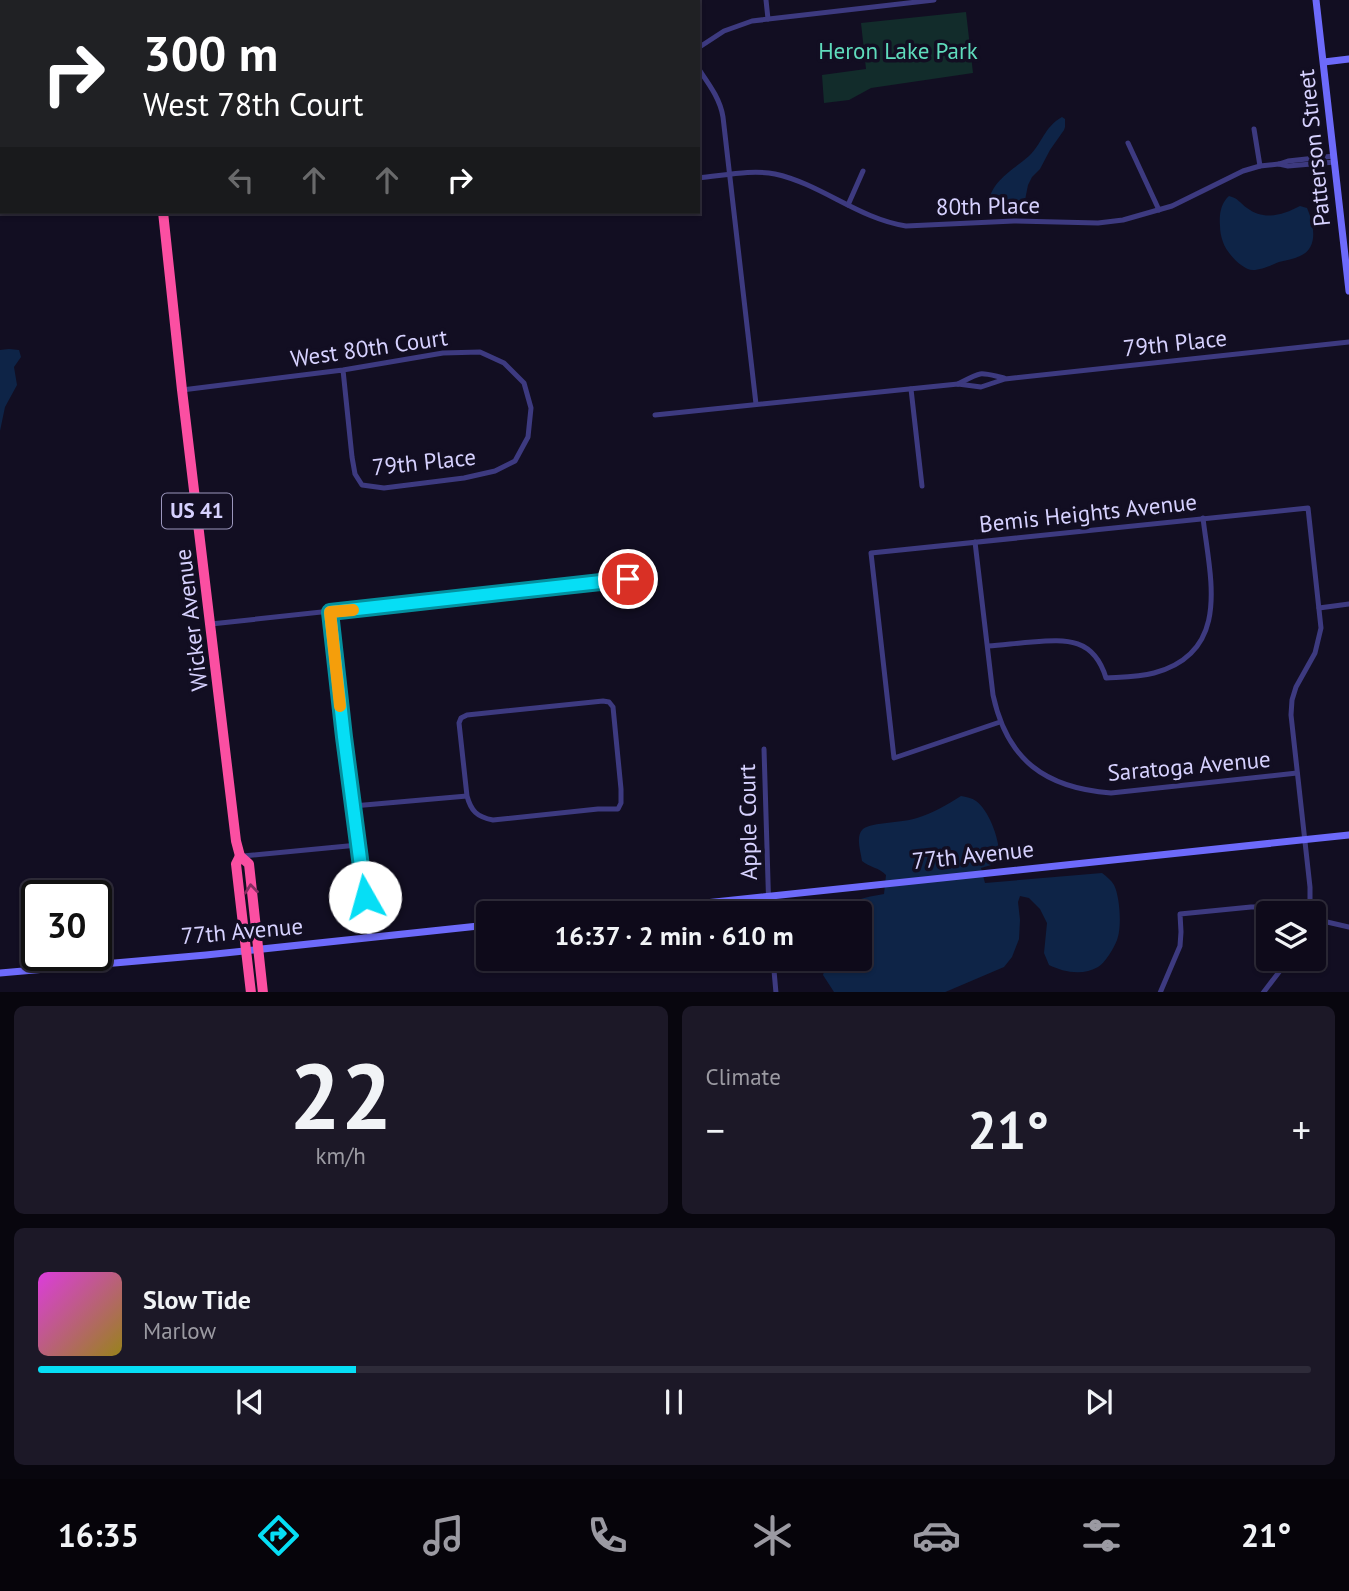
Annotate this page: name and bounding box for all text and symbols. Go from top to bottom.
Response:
text: 300 m [143,21,278,85]
icon: right [28,28,119,119]
park label: Heron Lake Park [818,36,978,65]
street label: Patterson Street [1291,68,1336,228]
text: West 78th Court [143,83,363,125]
icon: left [222,161,260,199]
icon: ahead [295,161,333,199]
icon: ahead [368,161,406,199]
icon: right [441,161,479,199]
street label: 80th Place [936,190,1040,221]
street label: West 80th Court [289,322,450,373]
street label: 79th Place [1122,323,1228,362]
street label: 79th Place [371,442,477,481]
street label: Bemis Heights Avenue [978,487,1198,538]
road number: US 41 [162,494,232,528]
street label: Wicker Avenue [167,547,214,693]
pin [598,549,658,609]
icon: arrive [609,560,647,598]
street label: Saratoga Avenue [1106,744,1272,787]
street label: Apple Court [732,763,763,880]
street label: 77th Avenue [911,834,1035,875]
position arrow [328,860,402,934]
speed limit sign: 30 [21,880,112,971]
one-way arrow [244,883,259,894]
map controls [1256,901,1326,971]
button: layers [1256,901,1326,971]
street label: 77th Avenue [180,911,304,950]
text: 16:37 · 2 min · 610 m [554,919,794,952]
text: 22 [289,1036,392,1154]
text: Climate [706,1062,781,1091]
text: 21° [967,1096,1049,1163]
text: − [706,1105,725,1154]
text: + [1292,1105,1311,1154]
text: km/h [316,1141,366,1170]
text: Slow Tide [143,1283,251,1316]
text: Marlow [143,1316,216,1345]
icon: previous [231,1383,269,1421]
icon: pause [655,1383,693,1421]
icon: next [1080,1383,1118,1421]
icon: directions [254,1511,303,1560]
icon: music [419,1511,468,1560]
icon: phone [583,1511,632,1560]
icon: climate [748,1511,797,1560]
icon: car [912,1511,961,1560]
icon: filters [1077,1511,1126,1560]
text: 16:35 [58,1514,139,1556]
text: 21° [1241,1514,1291,1556]

